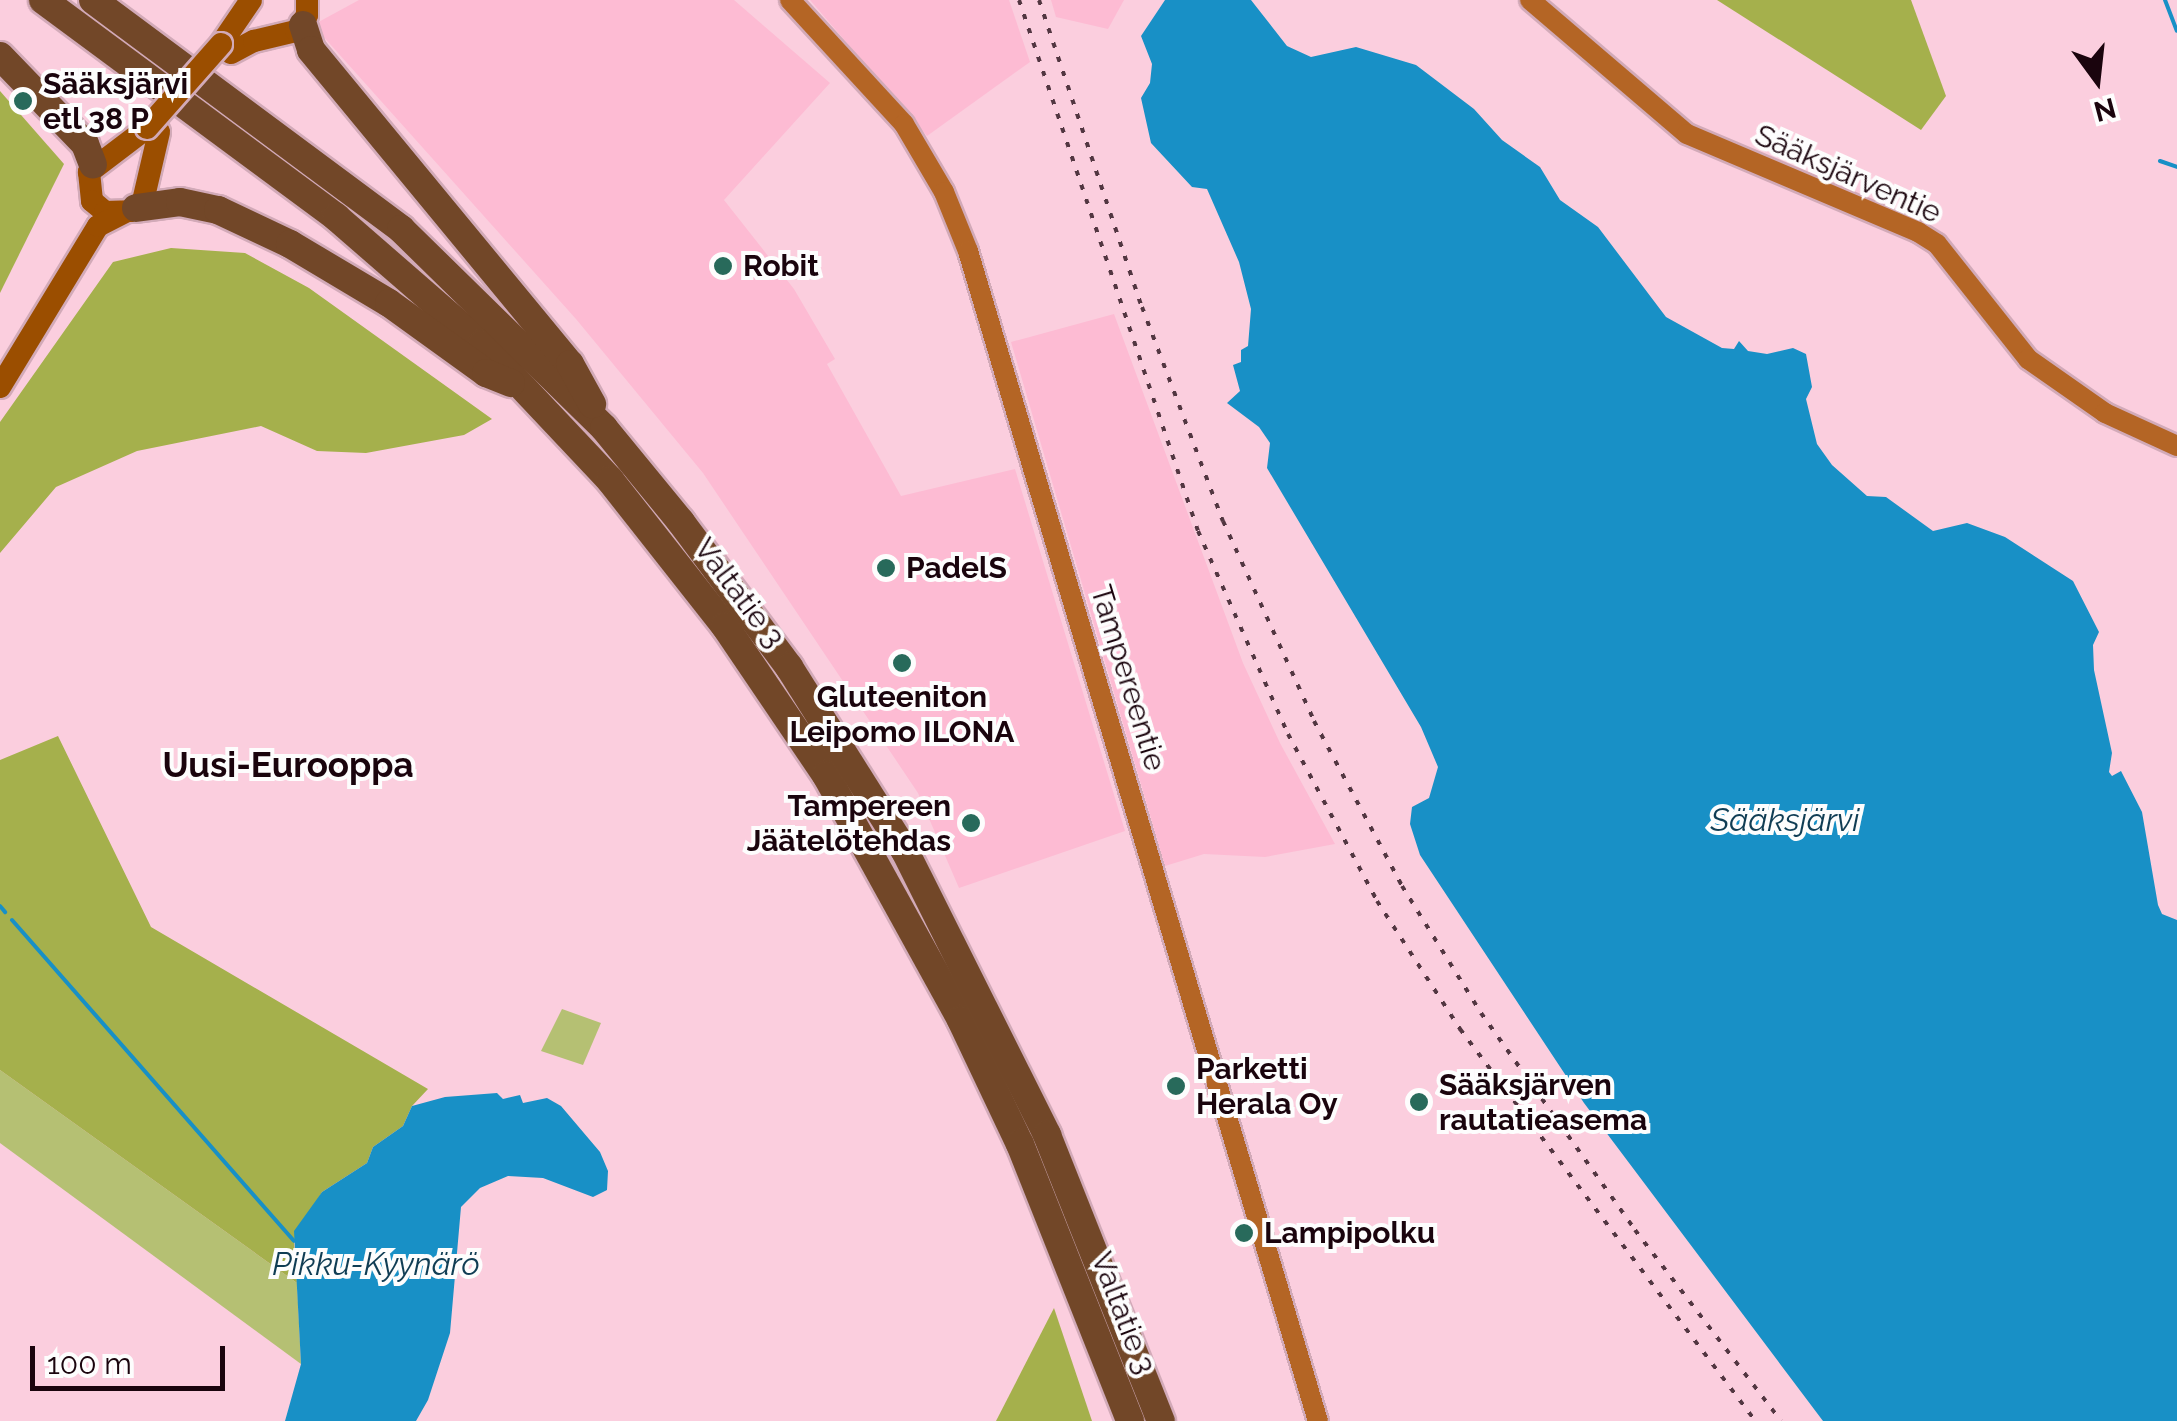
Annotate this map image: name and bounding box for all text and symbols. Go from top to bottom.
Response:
north arrow [2047,30,2147,130]
place label: Sääksjärvi etl 38 P [43,66,188,136]
marker: Sääksjärvi etl 38 P [12,90,34,112]
text: N [2090,91,2119,128]
street label: Sääksjärventie [1750,117,1946,231]
place label: Robit [743,248,819,284]
marker: Robit [712,255,734,277]
street label: Valtatie 3 [686,531,792,655]
place label: PadelS [906,550,1007,586]
marker: PadelS [875,557,897,579]
street label: Tampereentie [1083,581,1173,775]
marker: Gluteeniton Leipomo ILONA [891,652,913,674]
place label: Gluteeniton Leipomo ILONA [790,679,1014,750]
district label: Uusi-Eurooppa [162,744,414,786]
place label: Tampereen Jäätelötehdas [747,788,951,858]
water label: Sääksjärvi [1711,801,1859,839]
marker: Tampereen Jäätelötehdas [960,812,982,834]
place label: Parketti Herala Oy [1196,1051,1338,1122]
place label: Sääksjärven rautatieasema [1439,1067,1647,1138]
marker: Parketti Herala Oy [1165,1075,1187,1097]
marker: Sääksjärven rautatieasema [1408,1091,1430,1113]
place label: Lampipolku [1264,1215,1435,1251]
marker: Lampipolku [1233,1222,1255,1244]
water label: Pikku-Kyynärö [272,1245,480,1283]
street label: Valtatie 3 [1083,1247,1163,1379]
scale bar [35,1326,230,1388]
text: 100 m [47,1346,132,1381]

